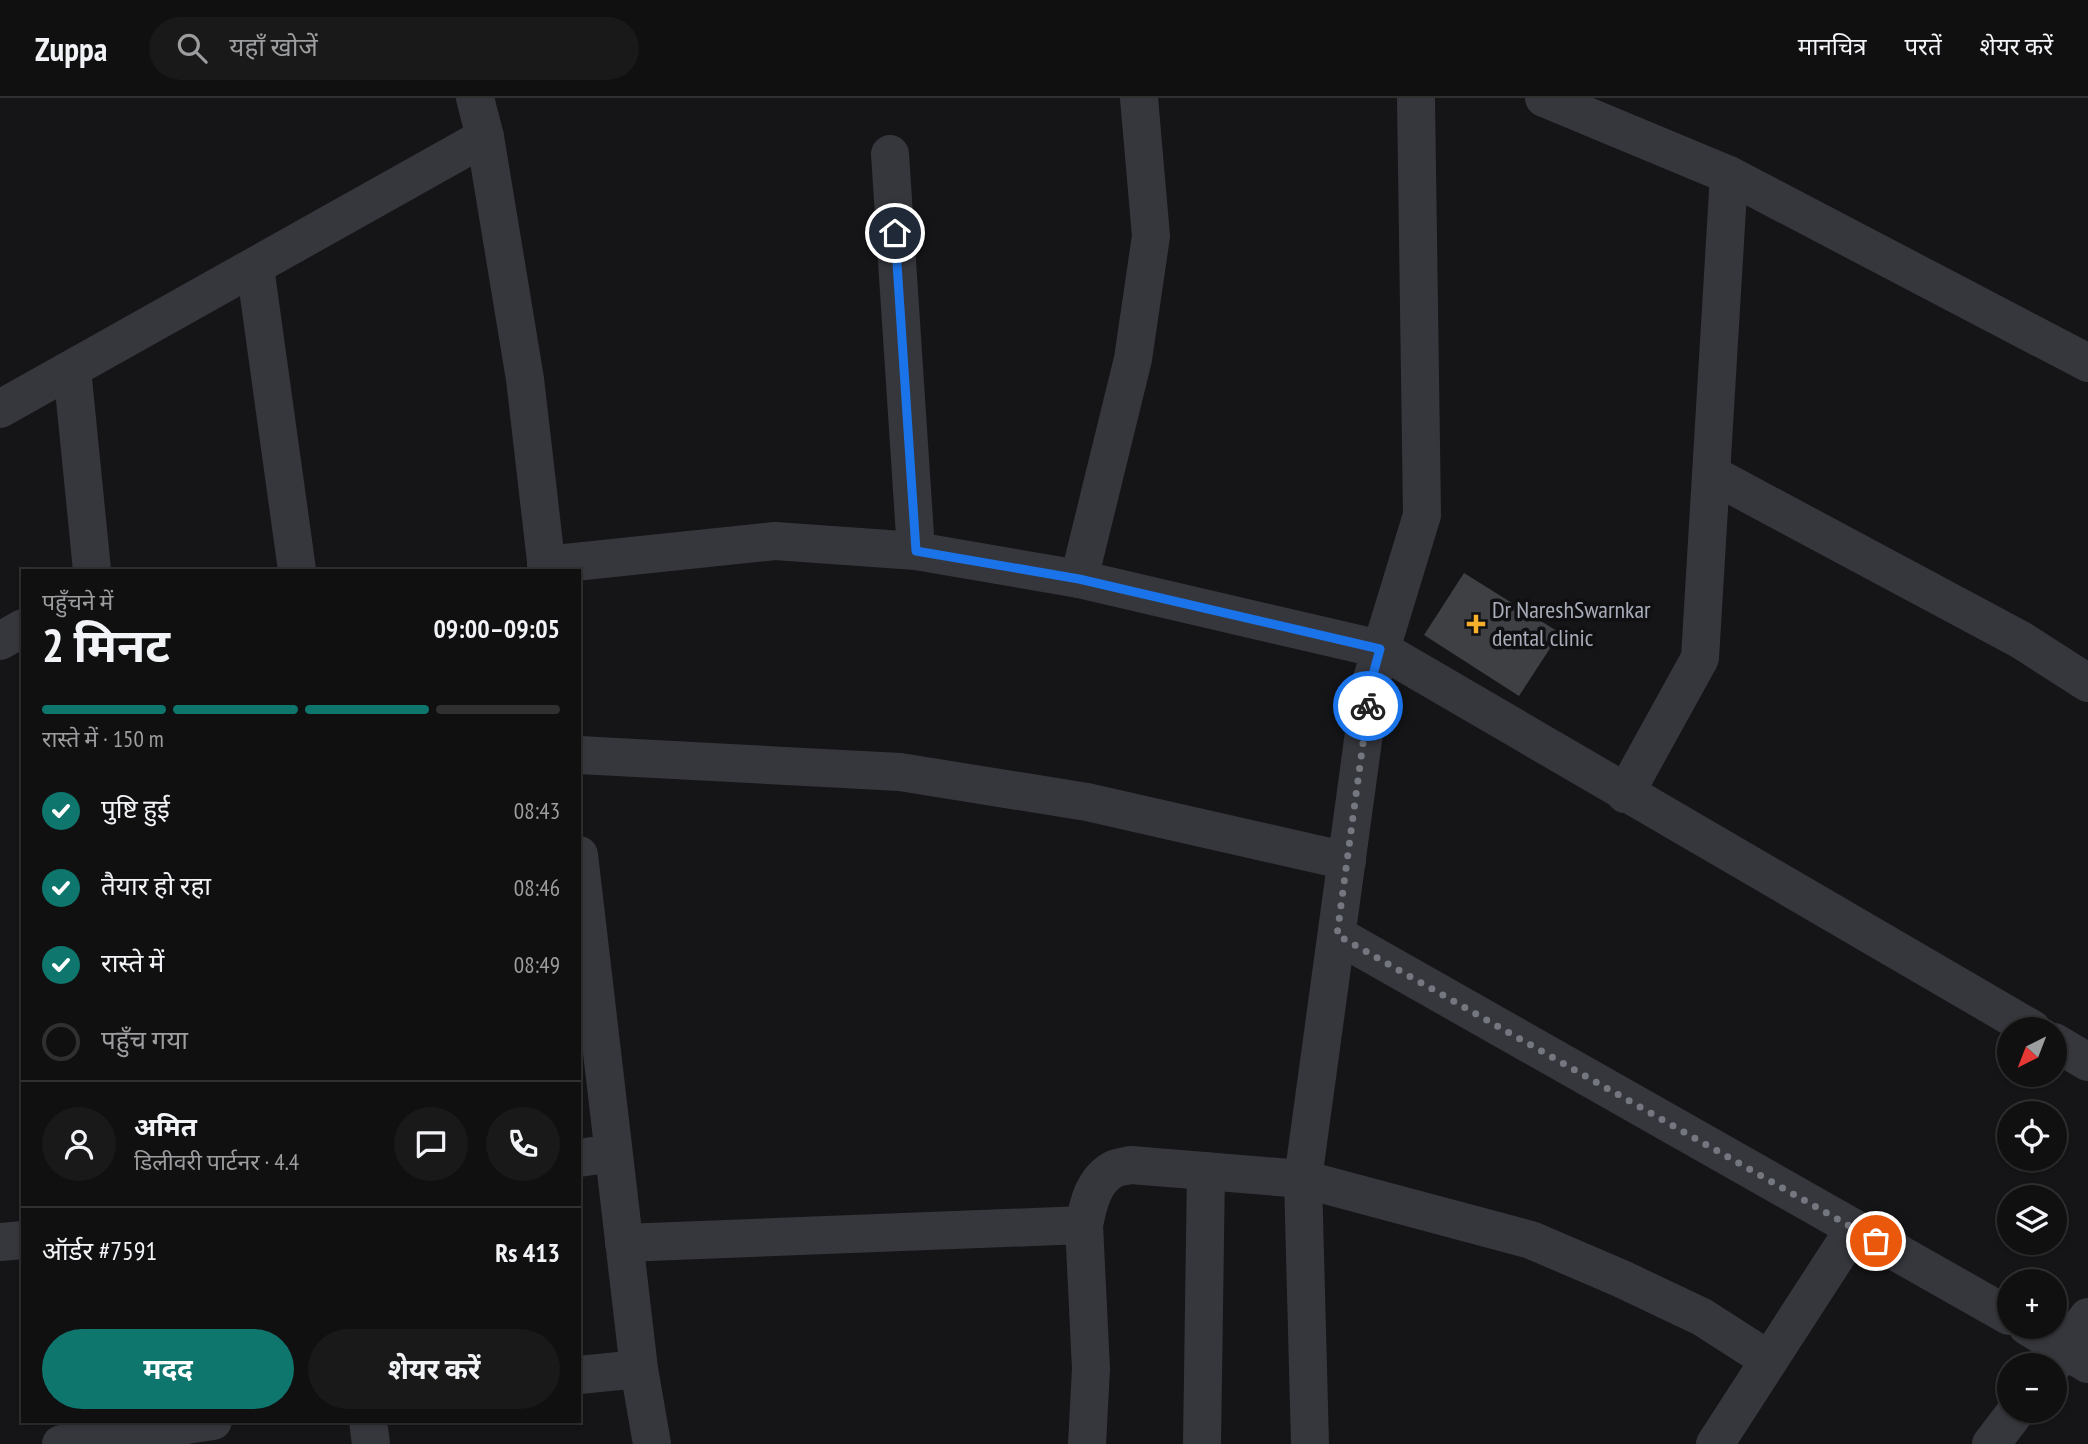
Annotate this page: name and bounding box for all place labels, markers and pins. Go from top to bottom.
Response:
pin [865,203,925,263]
place label: Dr NareshSwarnkar dental clinic [1492,594,1651,653]
marker: Dr NareshSwarnkar dental clinic [1466,614,1486,634]
pin [1846,1211,1906,1271]

